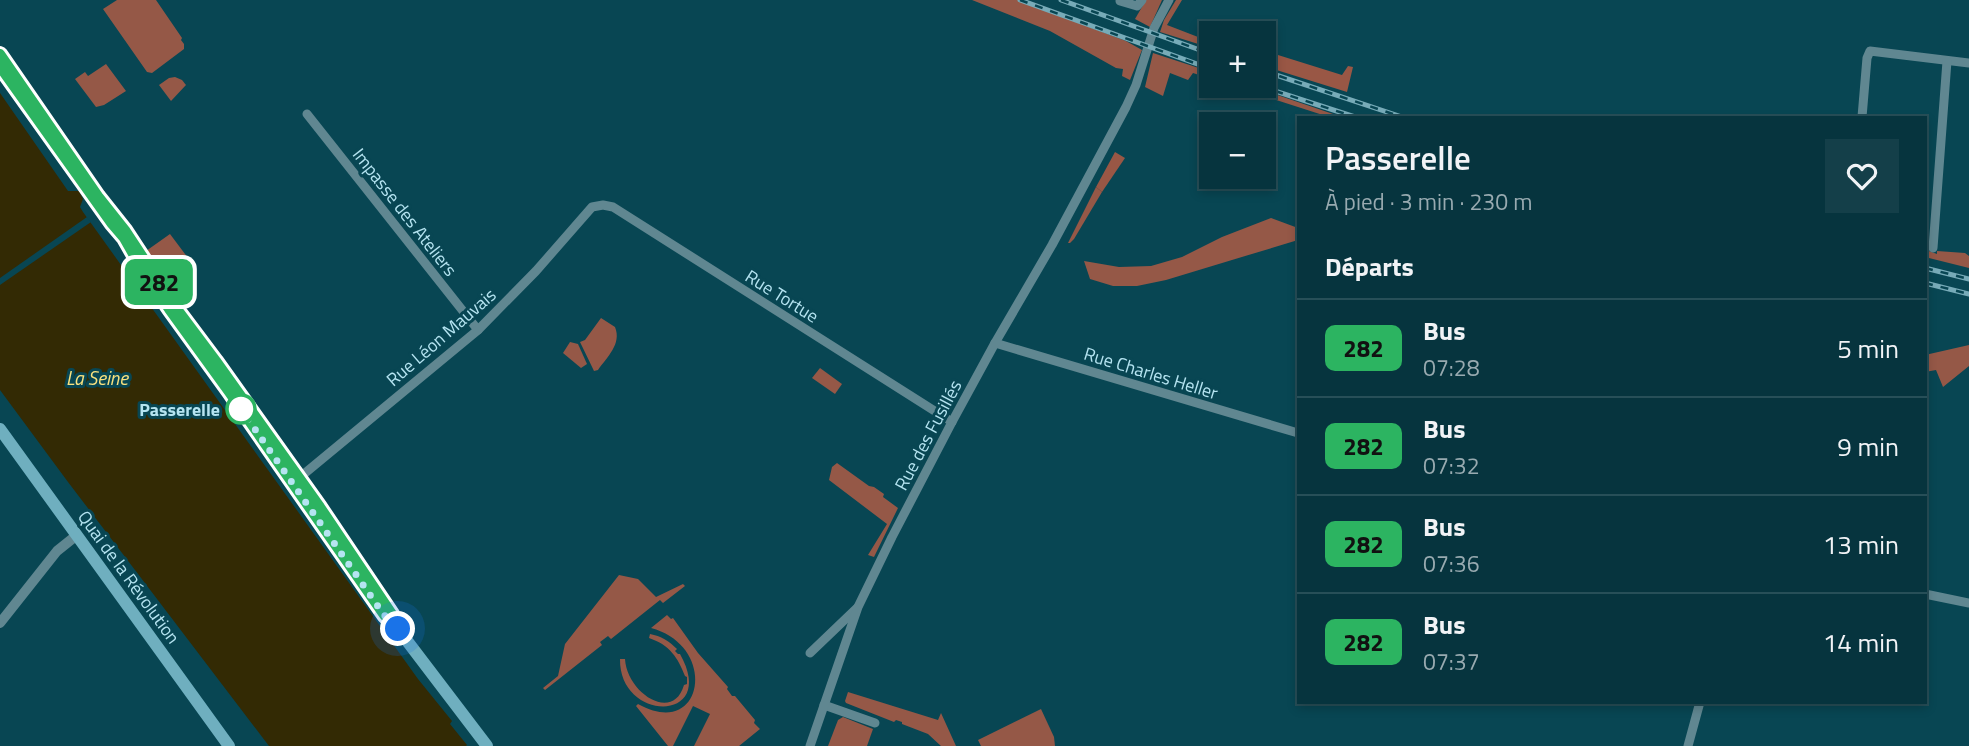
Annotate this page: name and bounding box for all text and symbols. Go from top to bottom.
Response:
map controls [1199,21,1276,189]
button: + [1199,21,1276,98]
button: − [1199,112,1276,189]
text: Passerelle [1325,133,1471,183]
button: heart [1825,139,1899,213]
street label: Impasse des Ateliers [346,142,464,282]
text: À pied · 3 min · 230 m [1325,184,1532,219]
text: Départs [1325,247,1414,286]
line badge: 282 [119,259,199,305]
street label: Rue Tortue [740,263,824,329]
text: 282 [139,264,179,300]
street label: Rue Léon Mauvais [380,282,502,392]
text: Bus [1423,311,1465,350]
text: 5 min [1837,329,1899,368]
text: 282 [1343,330,1384,366]
street label: Rue Charles Heller [1081,340,1221,406]
text: 07:28 [1423,350,1480,385]
water label: La Seine [66,363,129,392]
street label: Rue des Fusillés [888,375,968,495]
marker: Passerelle [226,394,256,424]
place label: Passerelle [139,396,220,423]
text: Bus [1423,409,1465,448]
text: 9 min [1837,427,1899,466]
text: 282 [1343,428,1384,464]
text: 07:32 [1423,448,1480,483]
street label: Quai de la Révolution [71,505,187,649]
text: Bus [1423,507,1465,546]
text: 13 min [1823,525,1899,564]
text: 282 [1343,526,1384,562]
text: 07:36 [1423,546,1480,581]
text: Bus [1423,605,1465,644]
your location [380,611,415,646]
text: 14 min [1823,623,1899,662]
text: 282 [1343,624,1384,660]
text: 07:37 [1423,644,1480,679]

